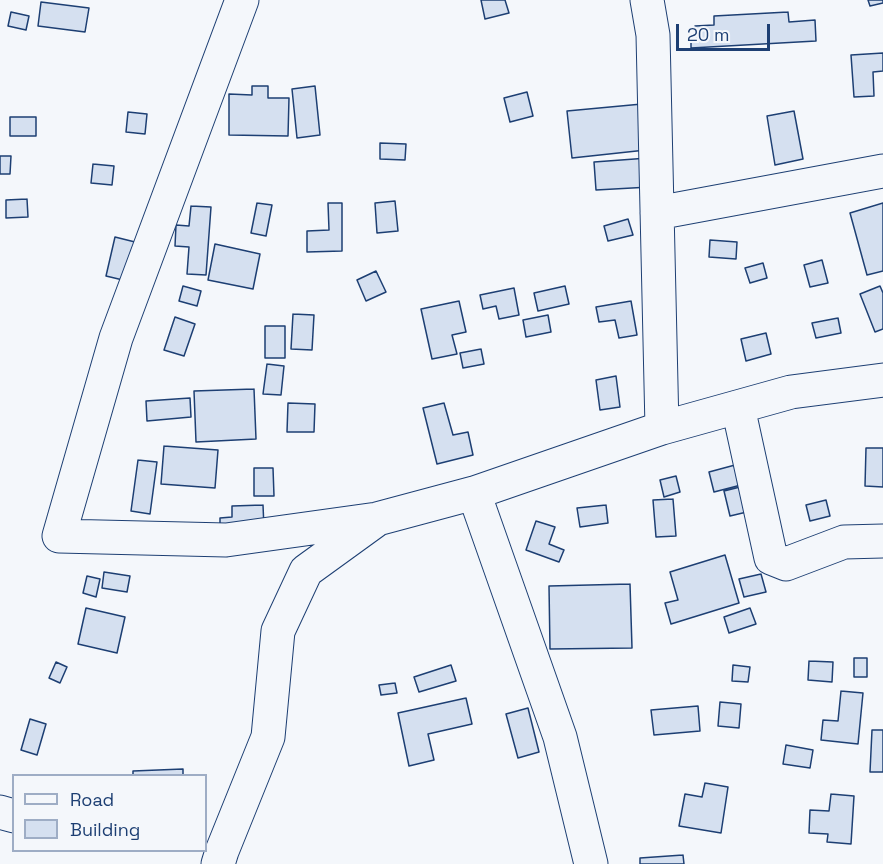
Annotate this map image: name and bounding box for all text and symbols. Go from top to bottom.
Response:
scale bar [679,12,774,50]
text: 20 m [687,23,730,46]
legend [12,774,207,852]
text: Road [70,788,114,811]
text: Building [70,818,140,841]

